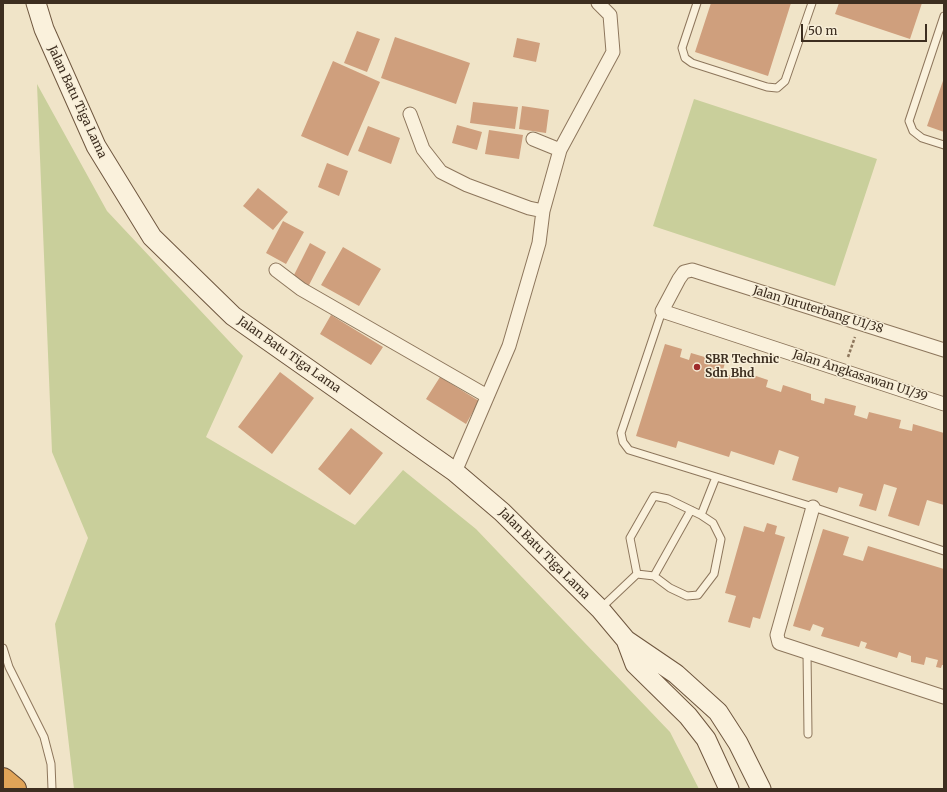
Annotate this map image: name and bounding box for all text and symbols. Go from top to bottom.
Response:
scale bar [803,16,929,42]
text: 50 m [808,23,837,38]
street label: Jalan Batu Tiga Lama [45,43,109,161]
street label: Jalan Juruterbang U1/38 [751,283,885,337]
street label: Jalan Batu Tiga Lama [235,314,343,396]
street label: Jalan Angkasawan U1/39 [791,347,929,405]
place label: SBR Technic Sdn Bhd [705,353,779,381]
marker: SBR Technic Sdn Bhd [692,362,702,372]
street label: Jalan Batu Tiga Lama [496,506,592,602]

